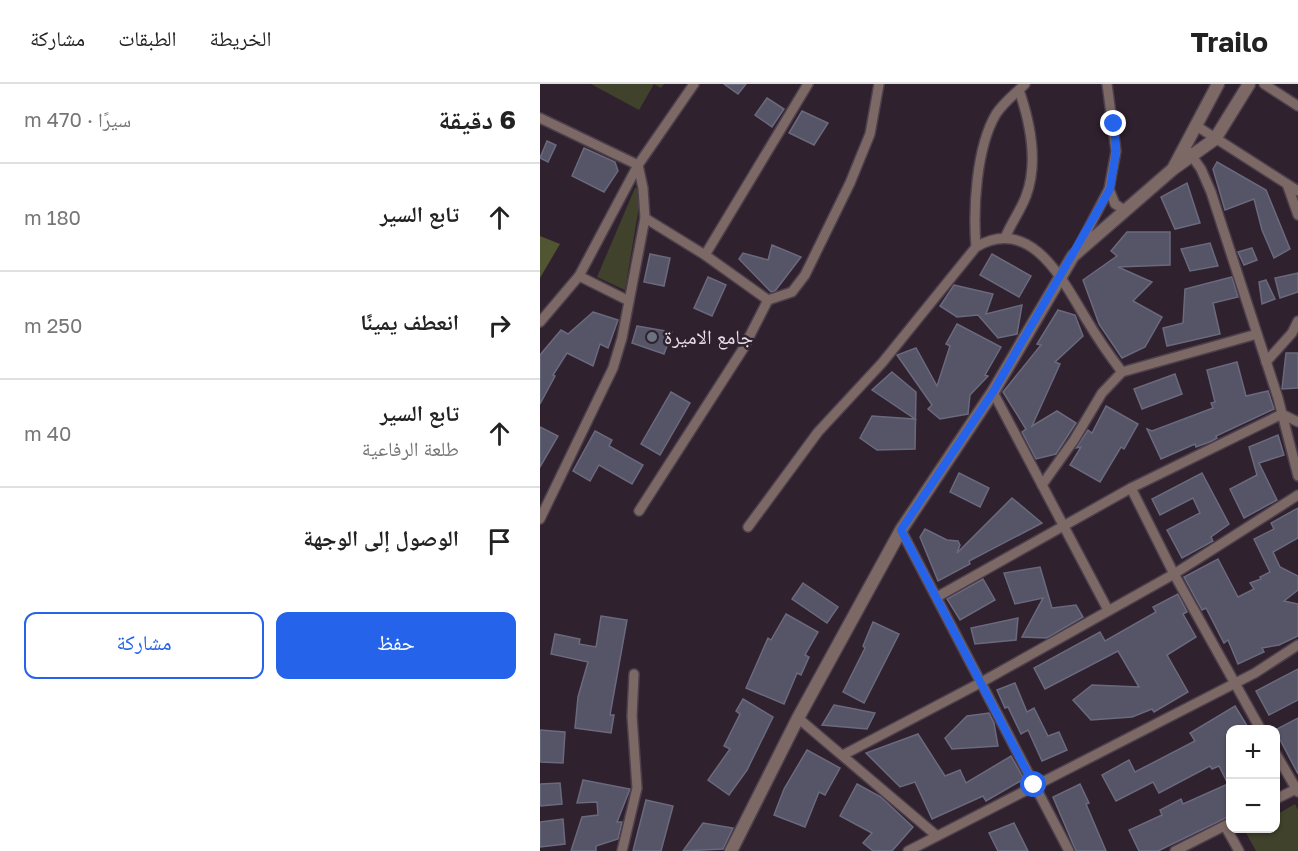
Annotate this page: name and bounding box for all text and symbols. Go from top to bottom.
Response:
text: مشاركة [30,25,85,51]
text: الطبقات [118,25,177,51]
text: الخريطة [210,25,271,51]
text: Trailo [1190,25,1268,58]
text: 6 دقيقة [438,104,516,135]
text: سيرًا · 470 m [24,107,131,131]
route end [1100,110,1126,136]
text: تابع السير [380,200,459,227]
icon: ahead [483,201,516,234]
text: 180 m [24,205,81,229]
text: انعطف يمينًا [360,308,459,335]
icon: right [483,309,516,342]
text: 250 m [24,313,82,337]
place label: جامع الاميرة [664,324,753,350]
marker: جامع الاميرة [645,330,659,344]
text: تابع السير [380,399,459,426]
icon: ahead [483,417,516,450]
text: 40 m [24,421,71,445]
text: طلعة الرفاعية [362,436,459,460]
text: الوصول إلى الوجهة [303,524,459,551]
icon: arrive [483,525,516,558]
button: مشاركة [24,612,264,679]
button: حفظ [276,612,516,679]
map controls [1226,725,1280,833]
button: + [1226,725,1280,779]
route start [1020,771,1046,797]
button: − [1226,779,1280,833]

